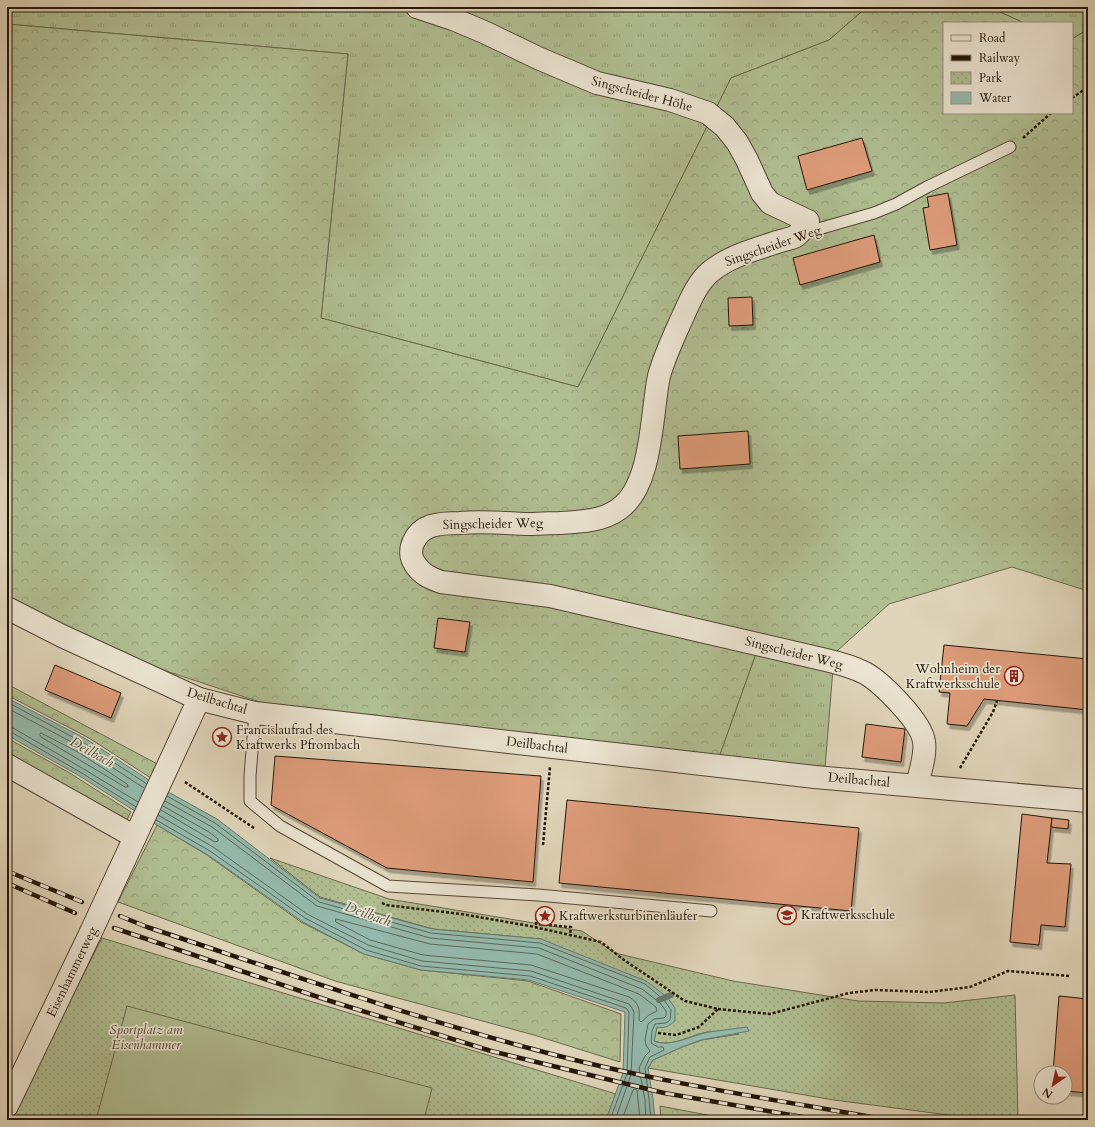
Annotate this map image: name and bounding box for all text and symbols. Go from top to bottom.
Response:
legend [943,22,1073,114]
text: Road [979,30,1006,46]
text: Railway [979,50,1021,66]
text: Park [979,70,1003,86]
street label: Singscheider Höhe [590,72,695,116]
text: Water [978,90,1012,106]
street label: Singscheider Weg [723,221,824,271]
street label: Singscheider Weg [443,514,544,534]
street label: Singscheider Weg [743,632,846,674]
place label: Wohnheim der Kraftwerksschule [906,660,1000,693]
building icon: Wohnheim der Kraftwerksschule [1003,665,1025,687]
street label: Deilbachtal [185,683,250,719]
place label: Francislaufrad des Kraftwerks Pfrombach [236,721,360,754]
place icon: Francislaufrad des Kraftwerks Pfrombach [211,726,233,748]
water label: Deilbach [66,732,118,772]
street label: Deilbachtal [505,732,570,758]
street label: Deilbachtal [827,768,891,792]
water label: Deilbach [342,897,394,931]
school or university icon: Kraftwerksschule [776,904,798,926]
place icon: Kraftwerksturbinenläufer [534,905,556,927]
place label: Kraftwerksschule [801,906,895,924]
place label: Kraftwerksturbinenläufer [559,907,698,925]
street label: Eisenhammerweg [42,923,102,1020]
park label: Sportplatz am Eisenhammer [109,1021,183,1054]
north arrow [1033,1065,1073,1105]
text: N [1039,1084,1056,1102]

